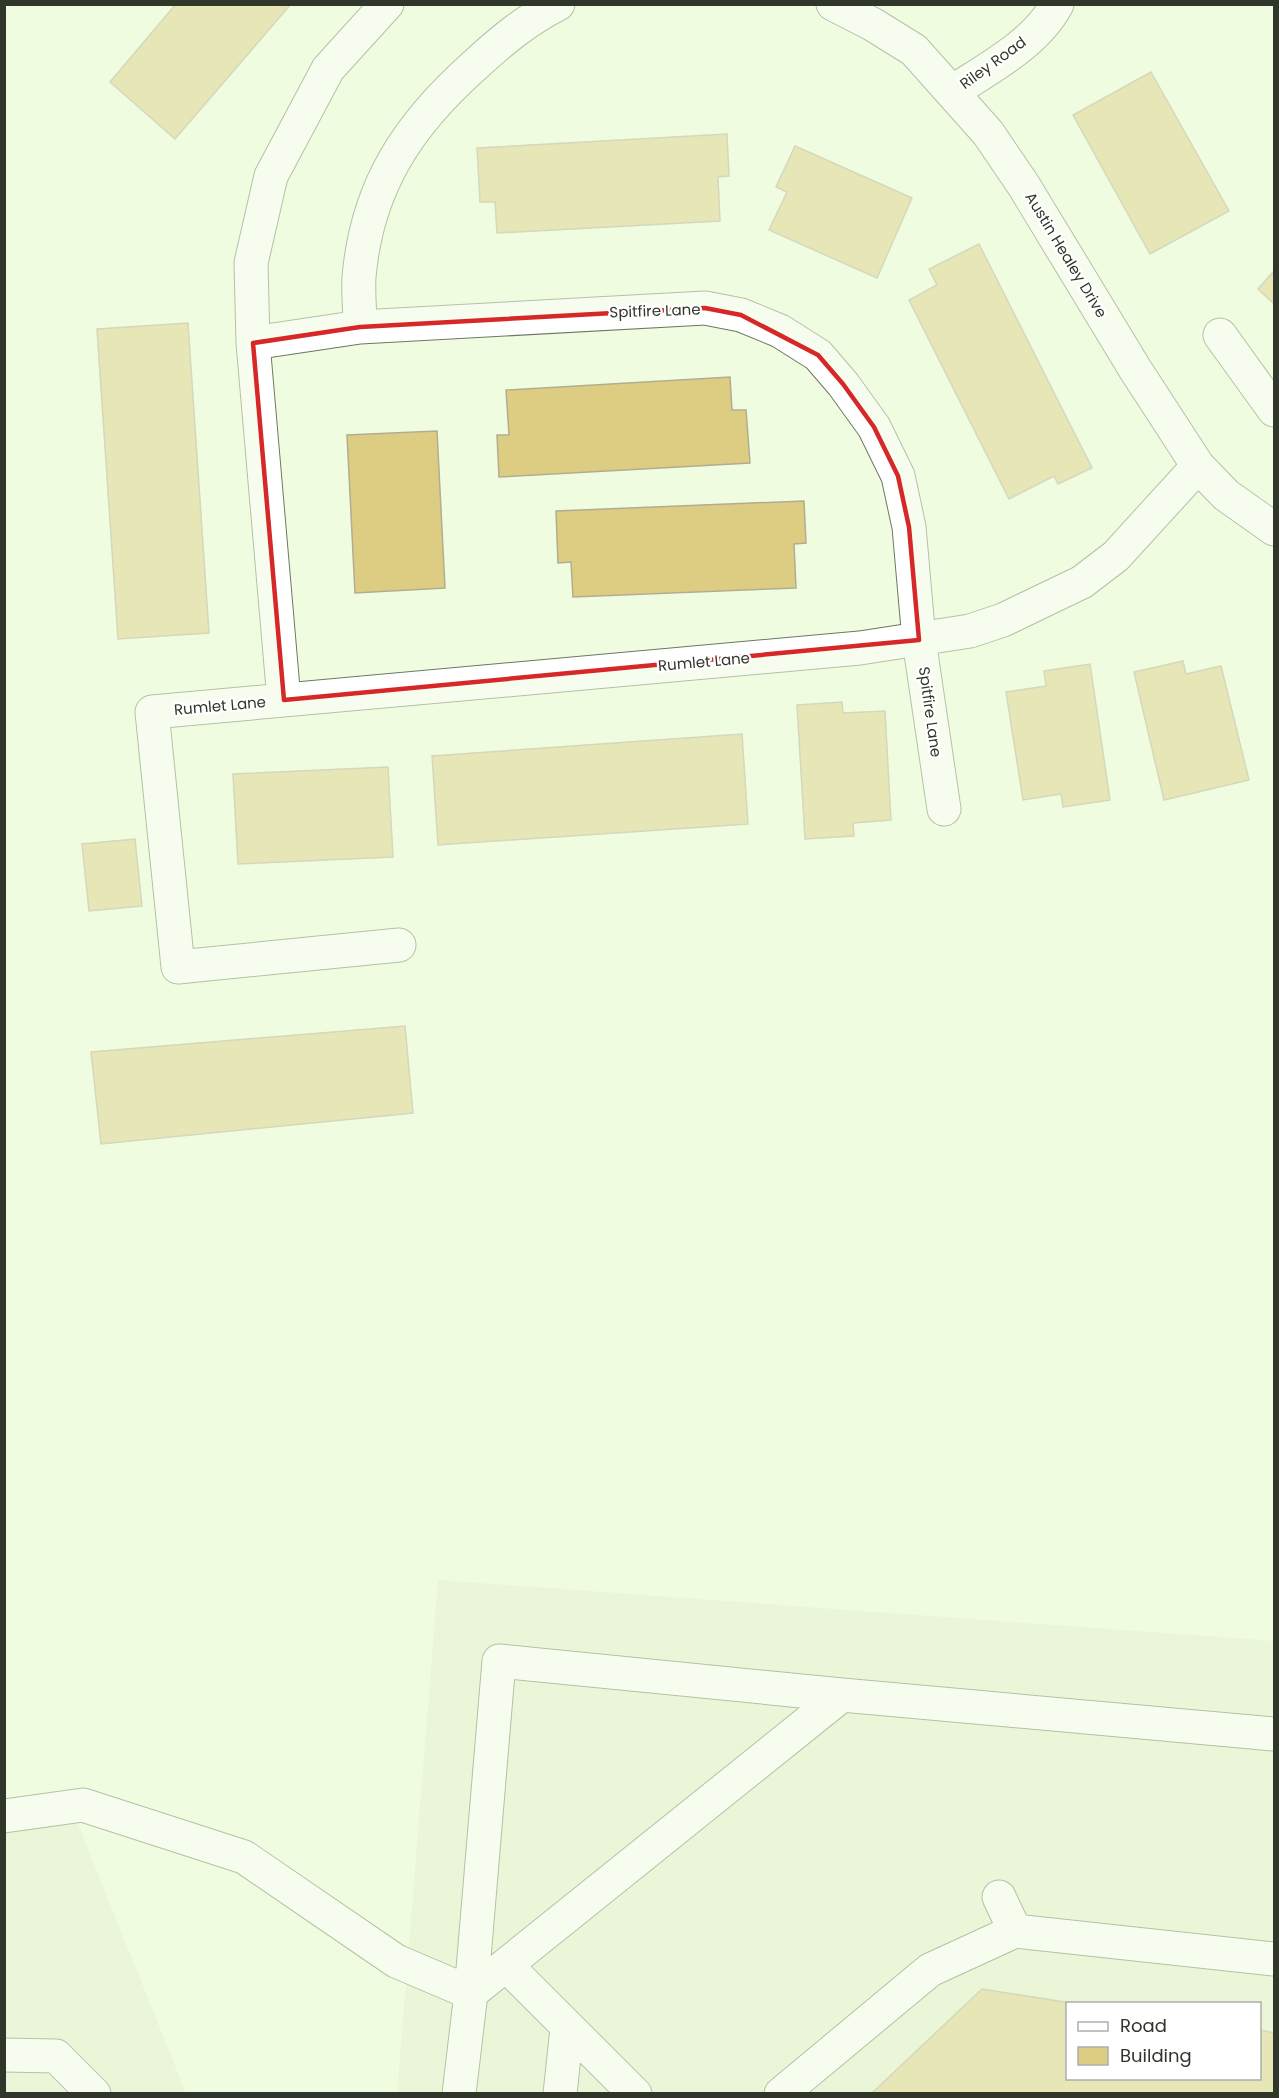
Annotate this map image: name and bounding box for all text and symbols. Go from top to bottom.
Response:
street label: Riley Road [955,31,1030,94]
street label: Austin Healey Drive [1021,188,1112,322]
street label: Spitfire Lane [609,298,701,323]
street label: Rumlet Lane [657,647,751,676]
street label: Spitfire Lane [914,665,947,759]
street label: Rumlet Lane [173,691,267,720]
legend [1066,2002,1261,2080]
text: Road [1120,2013,1167,2038]
text: Building [1120,2043,1192,2068]

